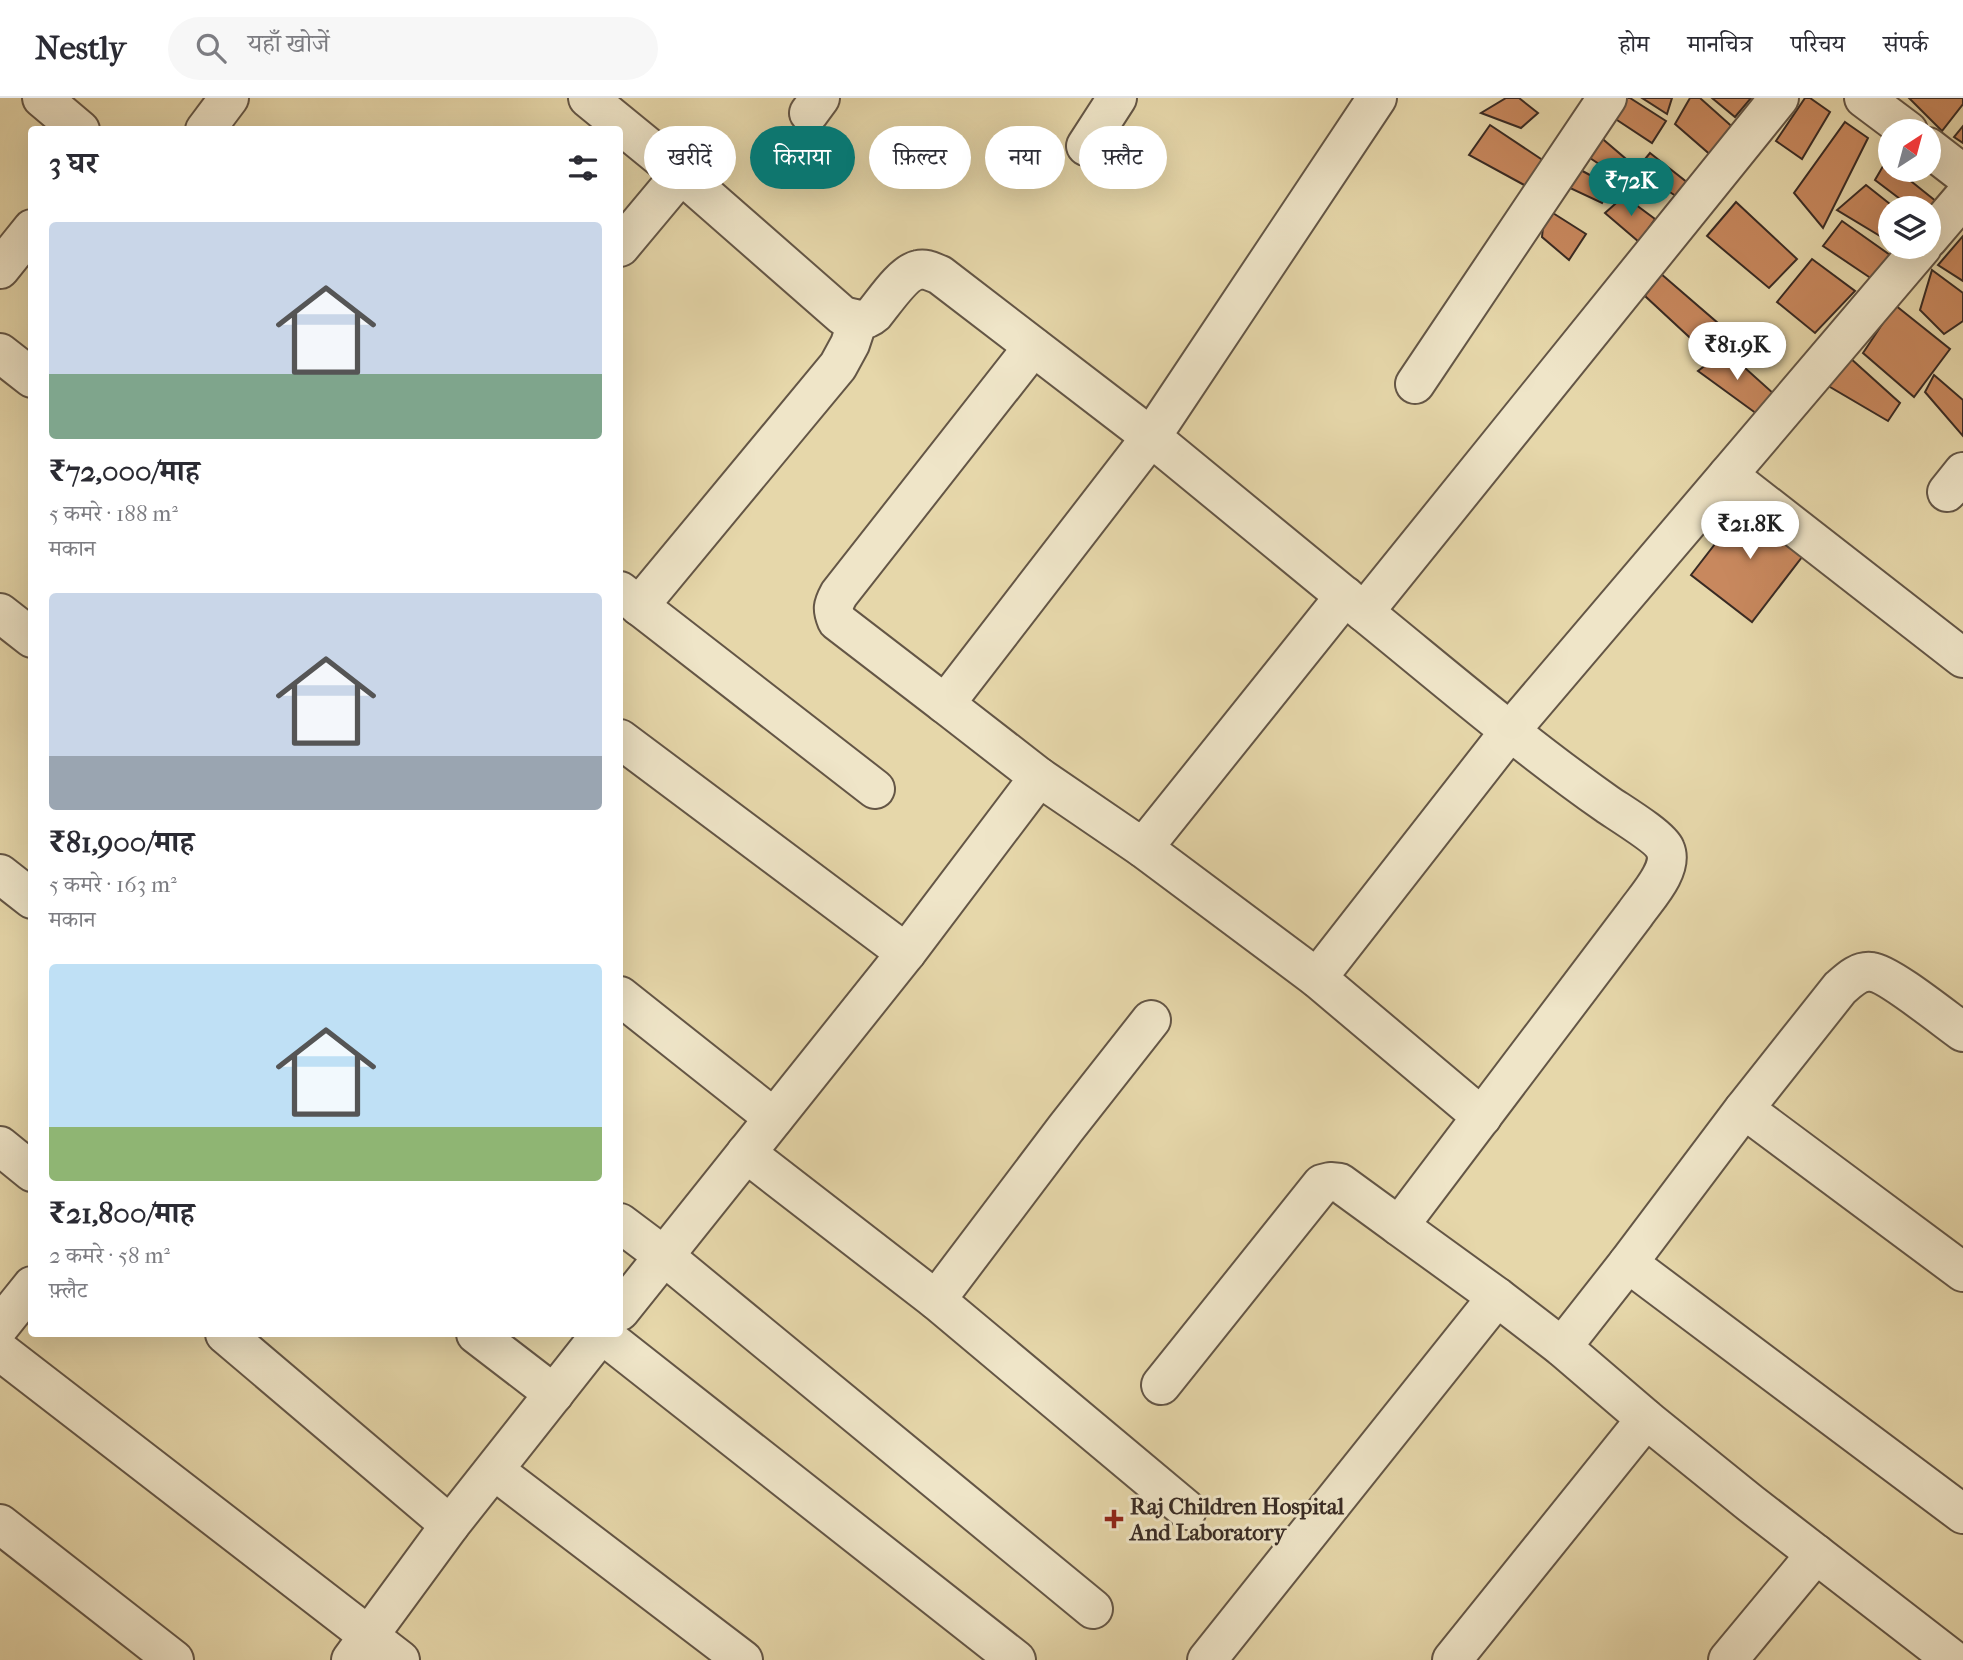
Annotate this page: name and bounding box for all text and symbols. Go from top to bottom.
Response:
search box [168,17,658,80]
text: यहाँ खोजें [248,28,329,59]
text: Nestly [35,29,126,68]
icon: search [192,29,230,67]
text: होम [1619,30,1649,58]
text: मानचित्र [1687,30,1753,58]
text: परिचय [1791,30,1845,58]
text: संपर्क [1883,30,1928,58]
north arrow [1878,119,1941,182]
map controls [1878,119,1941,259]
chip: खरीदें [644,126,736,189]
chip: किराया [750,126,855,189]
chip: फ़िल्टर [869,126,971,189]
chip: नया [985,126,1065,189]
chip: फ़्लैट [1079,126,1167,189]
text: 3 घर [49,146,98,181]
icon: filters [564,149,602,187]
pin: ₹72K [1590,158,1672,218]
text: ₹72K [1605,167,1657,194]
button: layers [1878,196,1941,259]
icon: home [263,267,389,393]
pin: ₹81.9K [1680,322,1794,382]
text: ₹81.9K [1704,331,1770,358]
text: ₹72,000/माह [49,454,199,489]
text: 5 कमरे · 188 m² [49,500,178,527]
pin: ₹21.8K [1693,502,1807,561]
text: ₹21.8K [1717,510,1783,537]
text: मकान [49,535,96,562]
icon: home [263,638,389,764]
text: ₹81,900/माह [49,825,194,860]
text: 5 कमरे · 163 m² [49,871,177,898]
text: मकान [49,906,96,933]
icon: home [263,1009,389,1135]
text: ₹21,800/माह [49,1196,194,1231]
text: 2 कमरे · 58 m² [49,1242,170,1269]
text: फ़्लैट [49,1277,87,1304]
place label: Raj Children Hospital And Laboratory [1128,1493,1345,1546]
marker: Raj Children Hospital And Laboratory [1104,1509,1124,1529]

